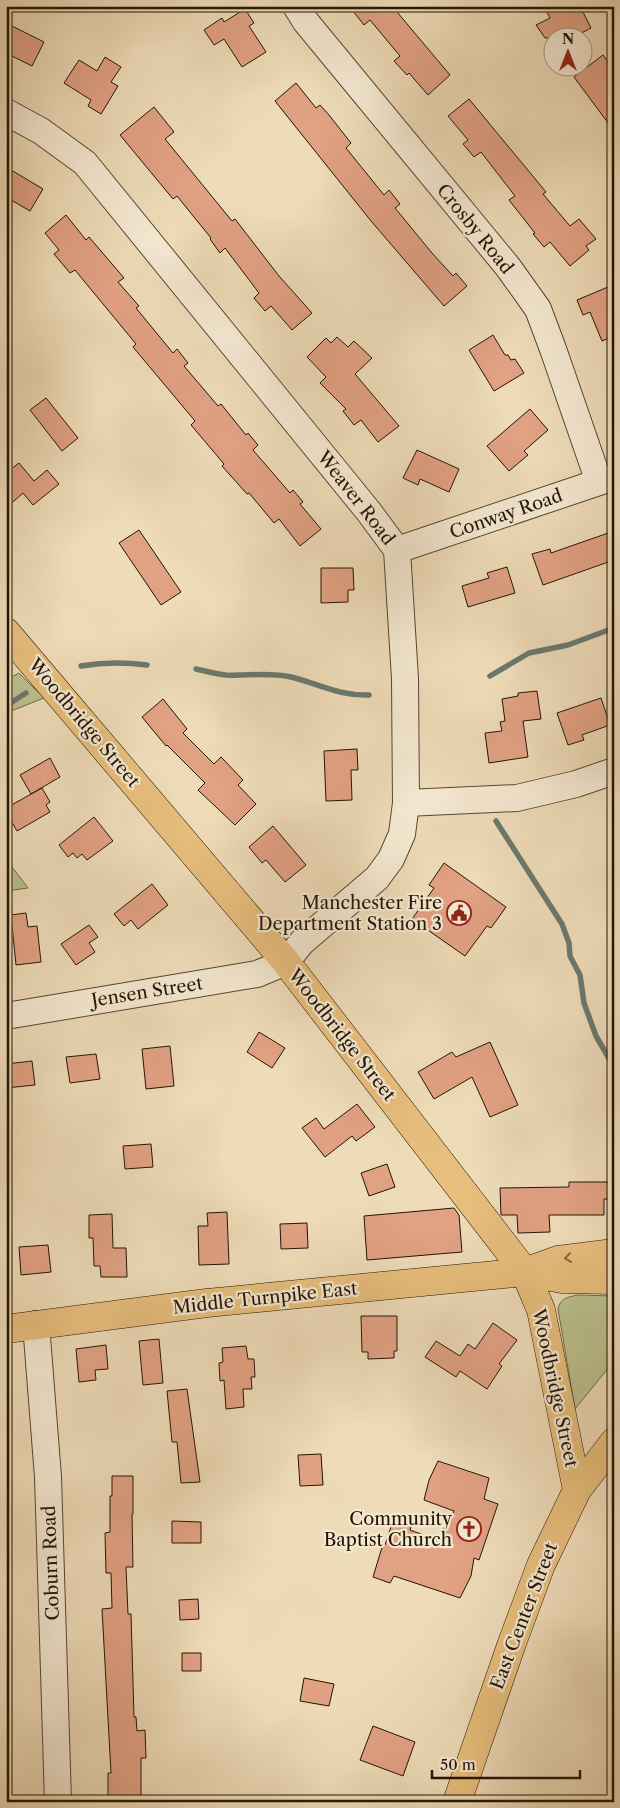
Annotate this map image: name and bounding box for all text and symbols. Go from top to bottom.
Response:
north arrow [542,28,592,78]
text: N [562,30,574,48]
street label: Crosby Road [432,180,518,278]
street label: Weaver Road [312,446,400,549]
street label: Conway Road [447,484,565,544]
street label: Woodbridge Street [23,653,145,792]
place label: Manchester Fire Department Station 3 [258,892,442,935]
public building icon: Manchester Fire Department Station 3 [446,900,472,926]
street label: Woodbridge Street [283,964,401,1106]
street label: Jensen Street [87,972,205,1012]
one-way arrow [564,1252,572,1263]
street label: Middle Turnpike East [172,1277,359,1319]
street label: Woodbridge Street [527,1306,583,1470]
street label: Coburn Road [38,1505,64,1621]
place label: Community Baptist Church [324,1508,453,1551]
church icon: Community Baptist Church [456,1516,482,1542]
street label: East Center Street [486,1539,562,1693]
scale bar [432,1748,580,1780]
text: 50 m [440,1755,476,1774]

